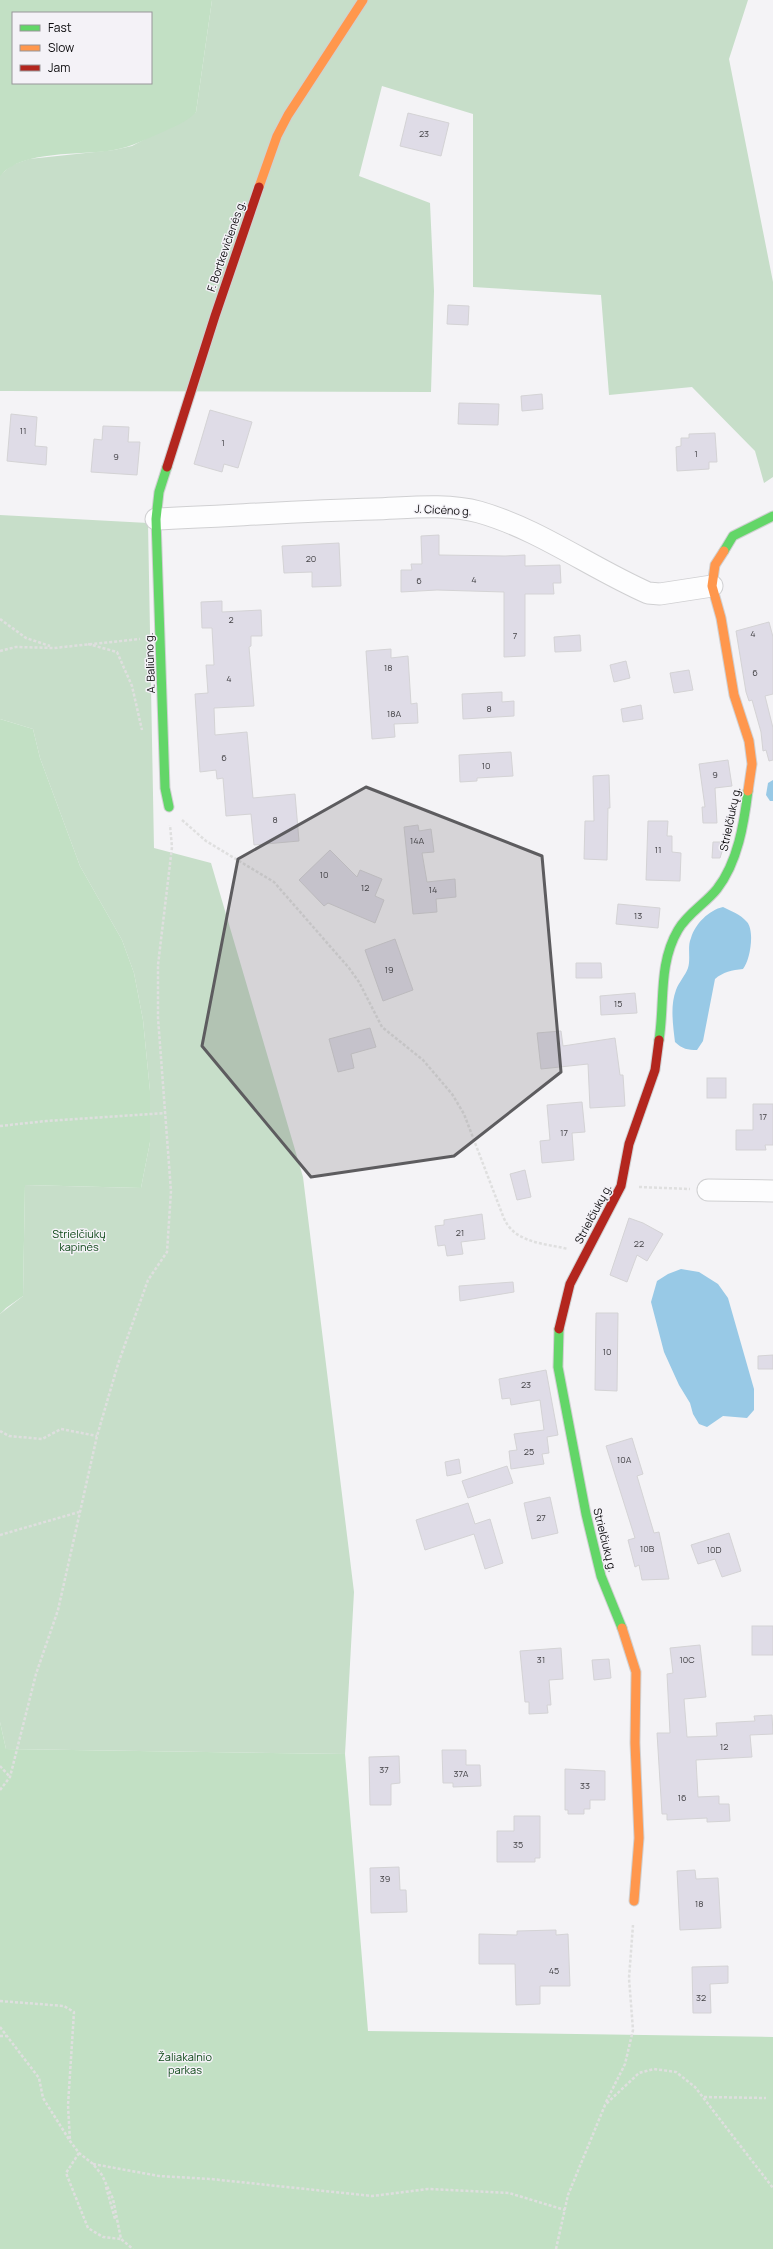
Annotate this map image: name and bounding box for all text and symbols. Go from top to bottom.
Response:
legend [12,12,152,84]
text: Fast [48,19,72,36]
text: Slow [48,39,74,56]
text: Jam [48,59,70,76]
house number: 23 [419,127,429,140]
street label: F. Bortkevičienės g. [203,198,248,293]
house number: 11 [19,424,27,437]
house number: 1 [221,436,225,449]
house number: 1 [694,447,698,460]
house number: 9 [113,450,119,463]
street label: J. Cicėno g. [414,501,472,518]
house number: 20 [306,552,316,565]
house number: 4 [471,573,477,586]
house number: 6 [416,574,422,587]
house number: 2 [228,613,234,626]
house number: 4 [750,627,756,640]
house number: 7 [513,629,518,642]
street label: A. Baliūno g. [141,632,158,694]
house number: 18 [384,661,392,674]
house number: 6 [752,666,758,679]
house number: 4 [226,672,232,685]
house number: 8 [486,702,492,715]
house number: 18A [387,707,402,720]
house number: 6 [221,751,227,764]
house number: 10 [482,759,491,772]
house number: 9 [712,768,718,781]
street label: Strielčiukų g. [715,785,744,852]
house number: 8 [272,813,278,826]
house number: 14A [410,834,425,847]
house number: 11 [654,843,662,856]
house number: 10 [320,868,329,881]
house number: 12 [361,881,369,894]
house number: 14 [429,883,437,896]
house number: 13 [634,909,642,922]
house number: 19 [384,963,394,976]
house number: 15 [614,997,622,1010]
house number: 17 [759,1110,767,1123]
house number: 17 [560,1126,568,1139]
street label: Strielčiukų g. [571,1181,614,1246]
park label: Strielčiukų kapinės [52,1226,106,1254]
house number: 21 [456,1226,464,1239]
house number: 22 [634,1237,644,1250]
house number: 10 [603,1345,612,1358]
house number: 23 [521,1378,531,1391]
house number: 25 [524,1445,534,1458]
house number: 10A [617,1453,632,1466]
street label: Strielčiukų g. [590,1506,621,1573]
house number: 27 [536,1511,546,1524]
house number: 10B [640,1542,655,1555]
house number: 10D [706,1543,722,1556]
house number: 31 [537,1653,545,1666]
house number: 10C [679,1653,695,1666]
house number: 12 [720,1740,728,1753]
house number: 37 [379,1763,389,1776]
house number: 37A [454,1767,469,1780]
house number: 33 [580,1779,590,1792]
house number: 16 [677,1791,687,1804]
house number: 35 [513,1838,523,1851]
house number: 39 [380,1872,390,1885]
house number: 18 [695,1897,703,1910]
house number: 45 [549,1964,559,1977]
house number: 32 [696,1991,706,2004]
park label: Žaliakalnio parkas [158,2049,212,2077]

